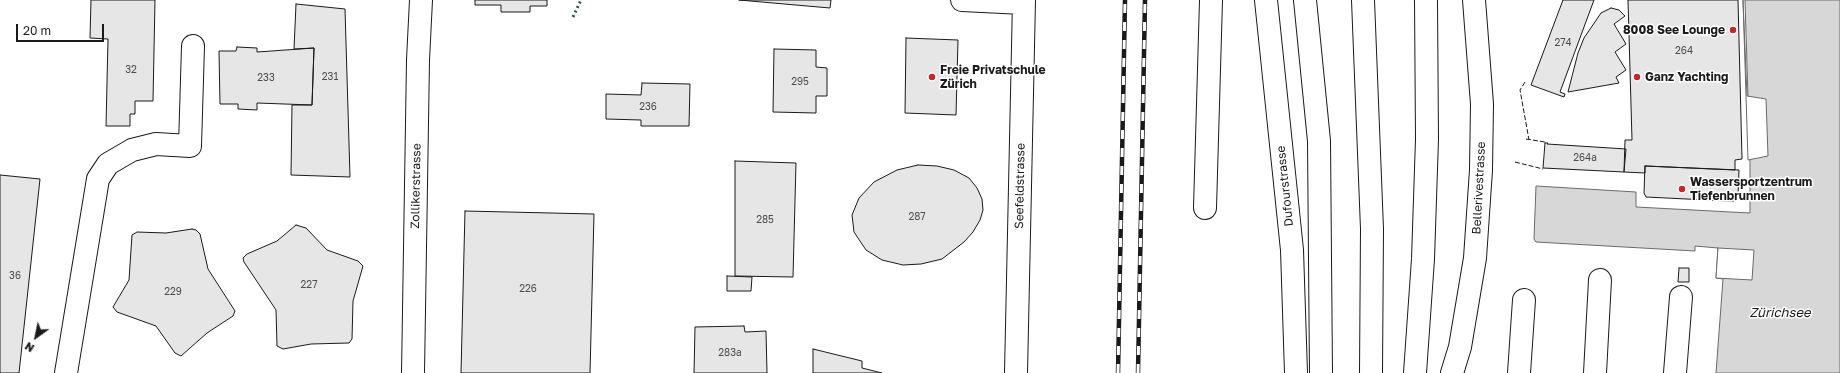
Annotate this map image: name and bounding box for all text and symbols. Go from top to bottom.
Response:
scale bar [18,16,106,42]
text: 20 m [23,23,51,38]
place label: 8008 See Lounge [1623,23,1725,37]
marker: 8008 See Lounge [1728,25,1738,35]
house number: 274 [1554,37,1572,49]
house number: 264 [1675,45,1693,57]
place label: Freie Privatschule Zürich [940,63,1046,91]
house number: 32 [125,64,137,76]
place label: Ganz Yachting [1645,70,1728,84]
house number: 231 [322,71,338,83]
house number: 233 [257,72,275,84]
marker: Freie Privatschule Zürich [927,72,937,82]
marker: Ganz Yachting [1632,72,1642,82]
house number: 295 [791,76,809,88]
house number: 236 [639,101,657,113]
street label: Bellerivestrasse [1469,141,1489,235]
street label: Zollikerstrasse [408,143,424,229]
street label: Seefeldstrasse [1012,143,1028,229]
street label: Dufourstrasse [1274,145,1296,227]
house number: 264a [1573,152,1597,164]
place label: Wassersportzentrum Tiefenbrunnen [1690,175,1812,203]
marker: Wassersportzentrum Tiefenbrunnen [1677,184,1687,194]
house number: 287 [908,211,926,223]
house number: 285 [756,214,774,226]
house number: 36 [9,270,21,282]
house number: 227 [301,279,317,291]
house number: 226 [519,283,537,295]
house number: 229 [164,286,182,298]
water label: Zürichsee [1749,305,1811,321]
north arrow [16,317,56,357]
text: N [22,340,36,355]
house number: 283a [718,347,742,359]

